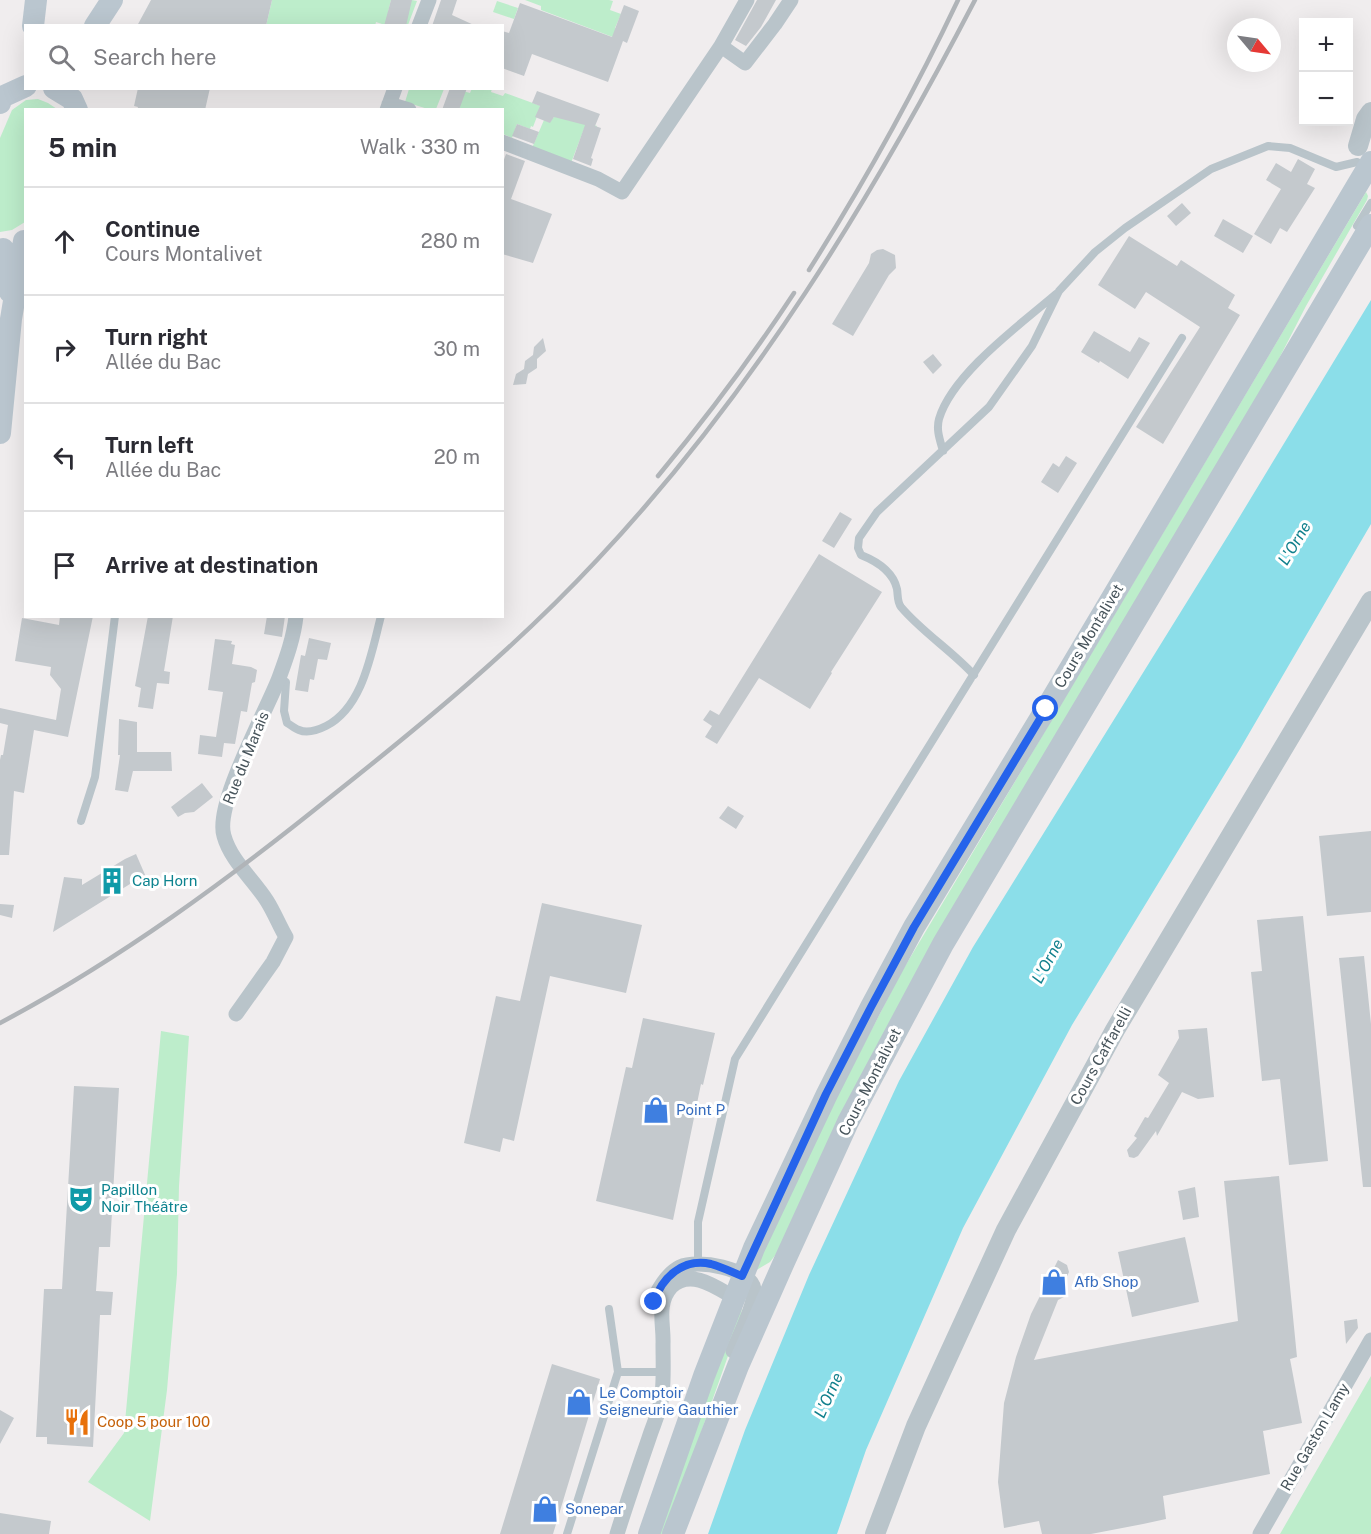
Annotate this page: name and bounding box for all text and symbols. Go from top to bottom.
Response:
north arrow [1227,18,1281,72]
map controls [1299,18,1353,126]
button: + [1299,18,1353,72]
search box [24,24,504,90]
icon: search [45,41,78,74]
text: Search here [93,44,217,70]
button: − [1299,72,1353,126]
text: 5 min [48,132,117,163]
text: Walk · 330 m [360,135,480,159]
text: Continue [105,216,200,242]
icon: ahead [48,225,81,258]
text: 280 m [421,229,480,253]
text: Cours Montalivet [105,242,263,266]
text: Turn right [105,324,208,350]
icon: right [48,333,81,366]
text: 30 m [433,337,480,361]
text: Allée du Bac [105,350,221,374]
text: Turn left [105,432,194,458]
icon: left [48,441,81,474]
text: 20 m [434,445,480,469]
text: Allée du Bac [105,458,221,482]
water label: L'Orne [1274,518,1315,569]
icon: arrive [48,549,81,582]
text: Arrive at destination [105,552,318,578]
street label: Cours Montalivet [1051,581,1126,691]
route start [1032,695,1058,721]
street label: Rue du Marais [219,709,272,807]
building icon: Cap Horn [97,866,127,896]
place label: Cap Horn [132,872,197,889]
water label: L'Orne [1028,935,1067,987]
street label: Cours Caffarelli [1067,1004,1135,1108]
street label: Cours Montalivet [835,1025,904,1138]
shop icon: Point P [641,1095,671,1125]
place label: Point P [676,1101,726,1118]
place label: Papillon Noir Théâtre [101,1181,188,1215]
theatre icon: Papillon Noir Théâtre [66,1184,96,1214]
shop icon: Afb Shop [1039,1267,1069,1297]
place label: Afb Shop [1074,1273,1138,1290]
route end [640,1288,666,1314]
water label: L'Orne [810,1369,847,1421]
street label: Rue Gaston Lamy [1277,1380,1352,1494]
place label: Le Comptoir Seigneurie Gauthier [599,1384,739,1418]
shop icon: Le Comptoir Seigneurie Gauthier [564,1387,594,1417]
restaurant icon: Coop 5 pour 100 [62,1407,92,1437]
place label: Coop 5 pour 100 [97,1413,210,1430]
shop icon: Sonepar [530,1494,560,1524]
place label: Sonepar [565,1500,624,1517]

